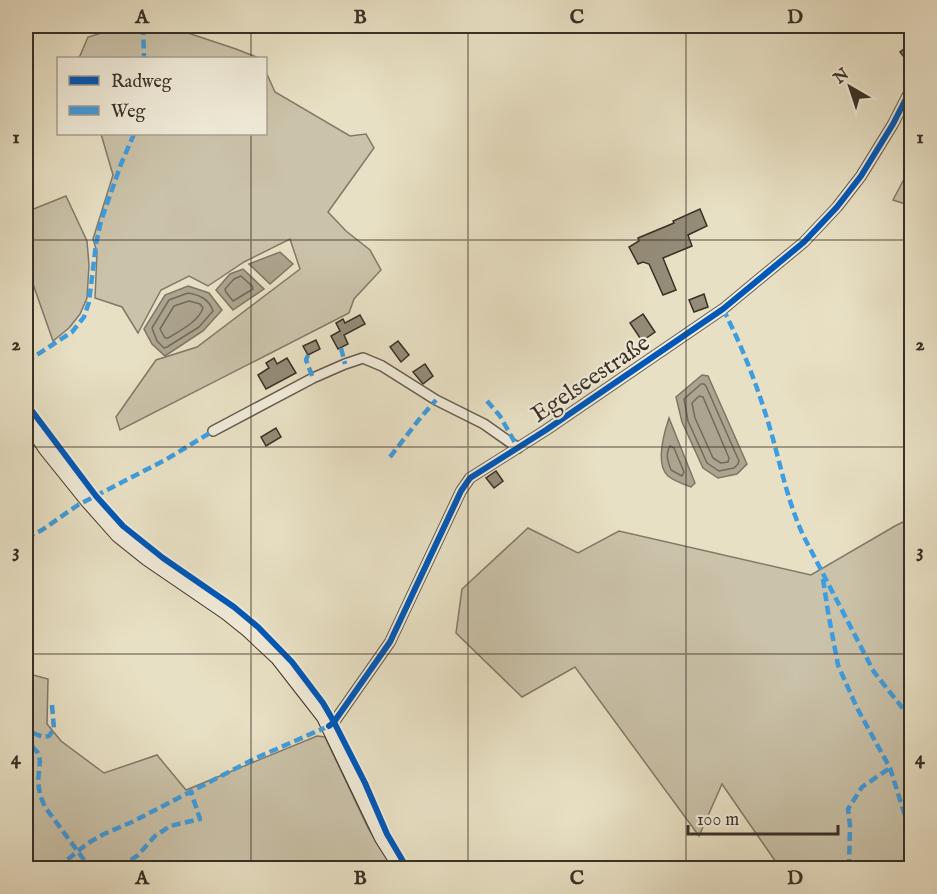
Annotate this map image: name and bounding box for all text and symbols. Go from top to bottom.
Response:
text: A [134,5,150,30]
text: B [353,5,367,30]
text: C [570,5,584,30]
text: D [787,5,803,30]
legend [57,57,267,135]
north arrow [820,57,880,117]
text: N [829,65,854,90]
text: Radweg [111,71,172,94]
text: Weg [111,101,146,124]
text: 1 [12,125,20,150]
text: 1 [916,125,924,150]
street label: Egelseestraße [525,328,656,430]
text: 2 [11,332,21,357]
text: 2 [915,332,925,357]
text: 3 [12,539,20,564]
text: 3 [916,539,924,564]
text: 4 [11,746,22,771]
text: 4 [915,746,926,771]
scale bar [688,798,838,836]
text: 100 m [697,809,739,832]
text: A [134,866,150,891]
text: B [353,866,367,891]
text: C [570,866,584,891]
text: D [787,866,803,891]

